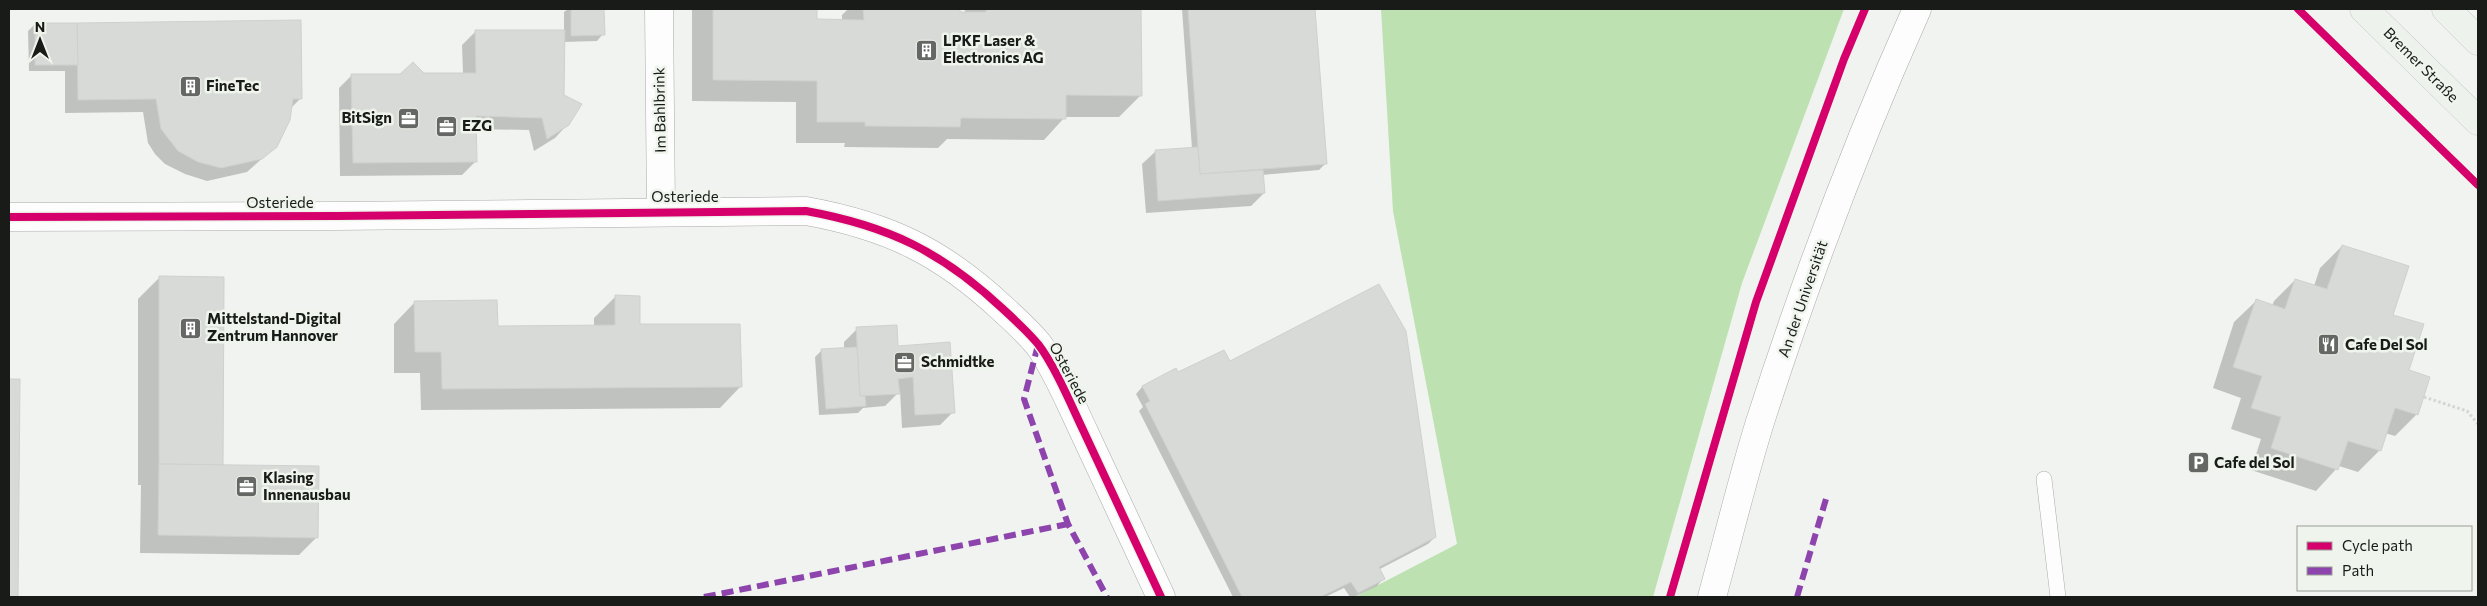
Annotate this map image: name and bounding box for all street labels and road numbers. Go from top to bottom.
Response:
street label: Bremer Straße [2380,23,2463,106]
street label: Im Bahlbrink [649,67,669,153]
street label: Osteriede [651,187,719,205]
street label: Osteriede [246,193,314,211]
street label: An der Universität [1774,238,1831,360]
street label: Osteriede [1046,339,1094,407]

